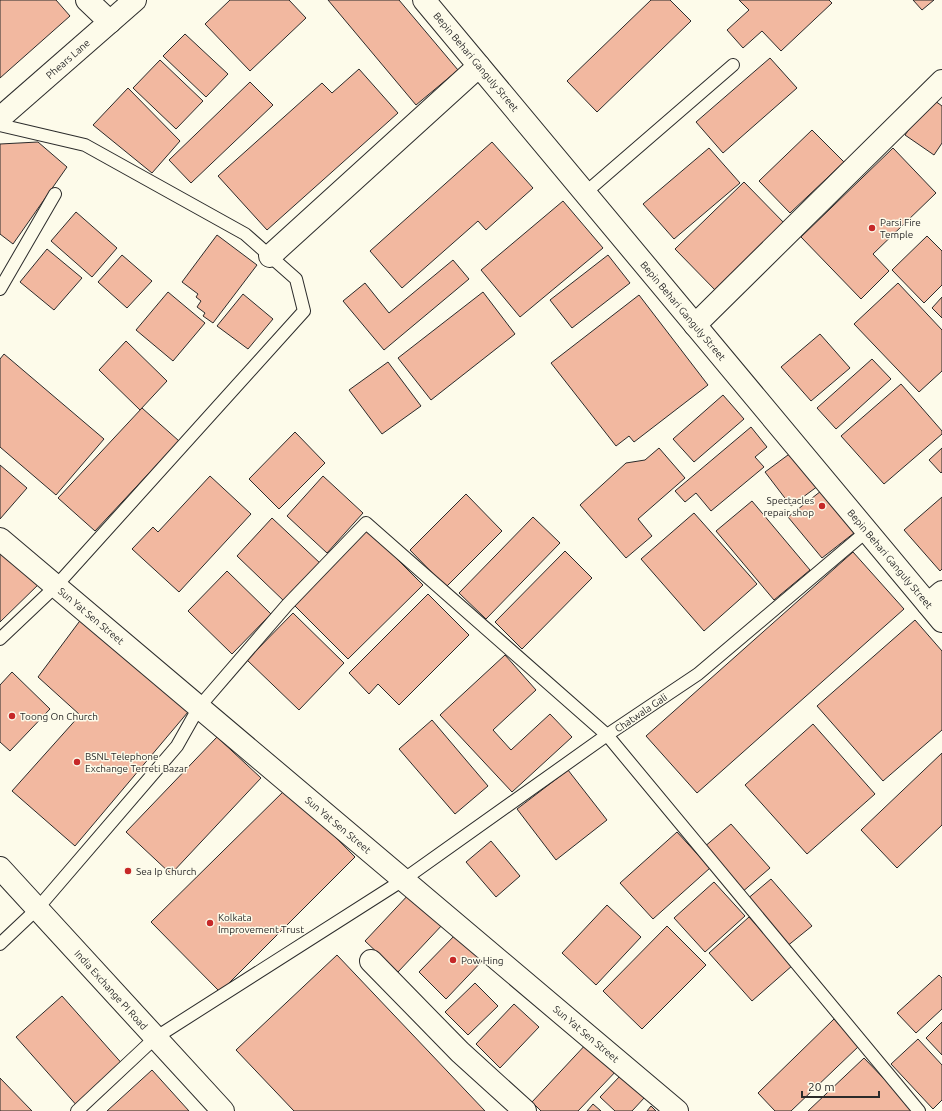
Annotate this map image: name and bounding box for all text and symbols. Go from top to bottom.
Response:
street label: Bepin Behari Ganguly Street [431,10,521,114]
street label: Phears Lane [44,37,92,81]
place label: Parsi Fire Temple [880,217,921,240]
marker: Parsi Fire Temple [867,223,877,233]
street label: Bepin Behari Ganguly Street [638,259,728,363]
place label: Spectacles repair shop [763,495,814,518]
marker: Spectacles repair shop [817,501,827,511]
street label: Bepin Behari Ganguly Street [845,507,935,611]
street label: Sun Yat Sen Street [56,585,126,647]
street label: Chatwala Gali [613,691,669,735]
marker: Toong On Church [7,711,17,721]
place label: Toong On Church [20,711,98,722]
place label: BSNL Telephone Exchange Terreti Bazar [85,751,188,774]
marker: BSNL Telephone Exchange Terreti Bazar [72,757,82,767]
street label: Sun Yat Sen Street [303,794,373,856]
marker: Sea Ip Church [123,866,133,876]
place label: Sea Ip Church [136,866,197,877]
place label: Kolkata Improvement Trust [218,912,304,935]
marker: Kolkata Improvement Trust [205,918,215,928]
street label: India Exchange PI Road [72,948,150,1032]
marker: Pow Hing [448,955,458,965]
place label: Pow Hing [461,955,504,966]
street label: Sun Yat Sen Street [551,1003,621,1065]
scale bar [802,1073,879,1099]
text: 20 m [808,1080,835,1093]

